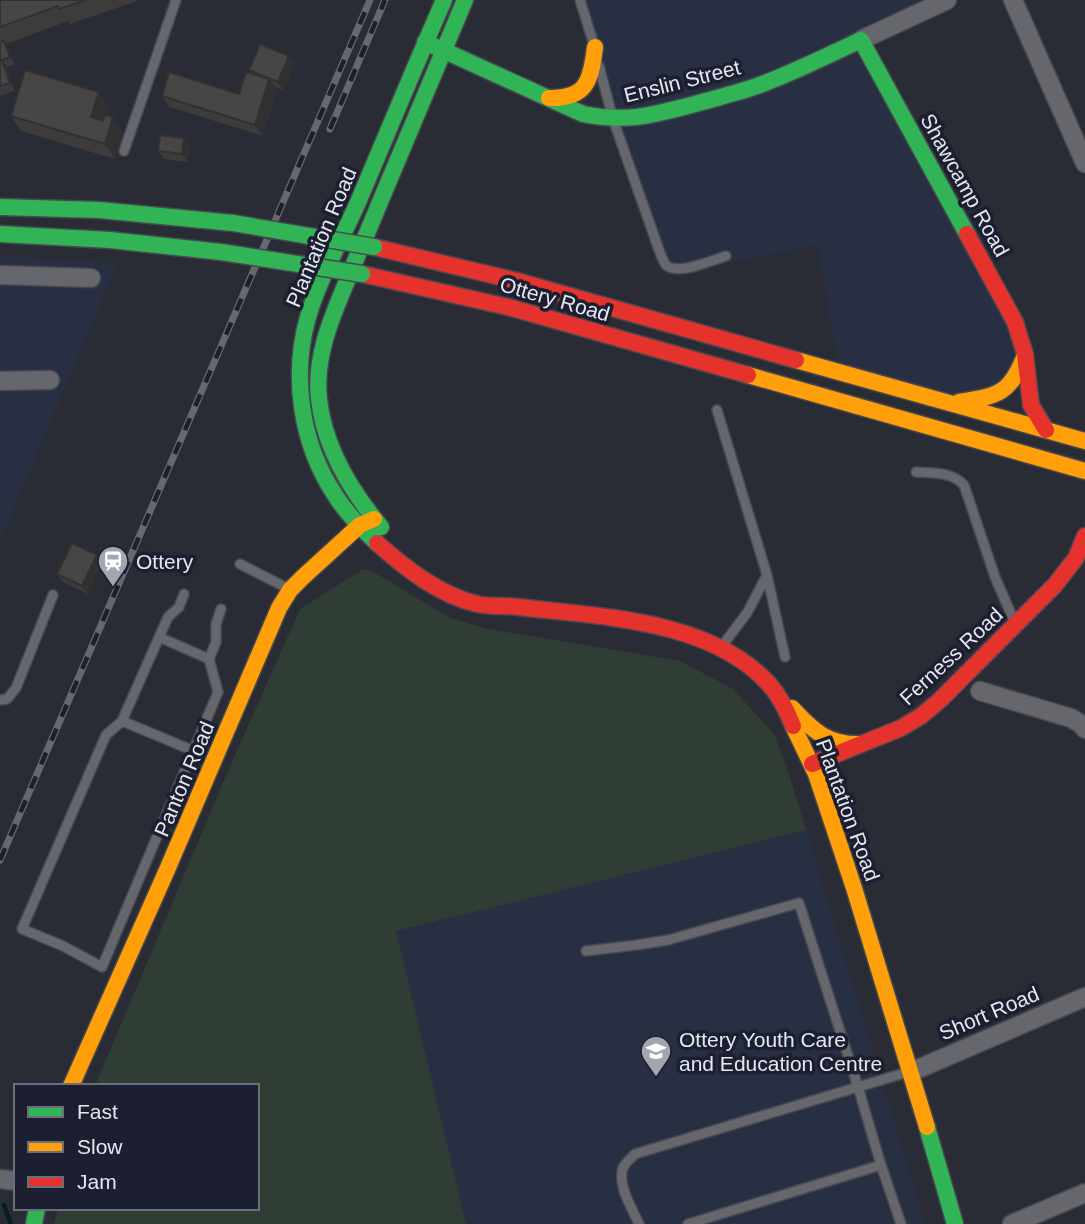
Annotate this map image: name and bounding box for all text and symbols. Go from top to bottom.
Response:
street label: Enslin Street [621,55,743,107]
street label: Shawcamp Road [916,109,1014,261]
street label: Plantation Road [281,164,361,310]
street label: Ottery Road [497,272,613,326]
station icon: Ottery [96,544,130,588]
place label: Ottery [136,550,194,573]
street label: Ferness Road [895,603,1007,709]
street label: Panton Road [149,718,219,840]
street label: Plantation Road [812,736,884,884]
street label: Short Road [936,982,1042,1044]
place label: Ottery Youth Care and Education Centre [679,1028,882,1075]
school or university icon: Ottery Youth Care and Education Centre [639,1034,673,1078]
legend [14,1084,259,1210]
text: Fast [77,1100,118,1123]
text: Slow [77,1135,123,1158]
text: Jam [77,1170,117,1193]

